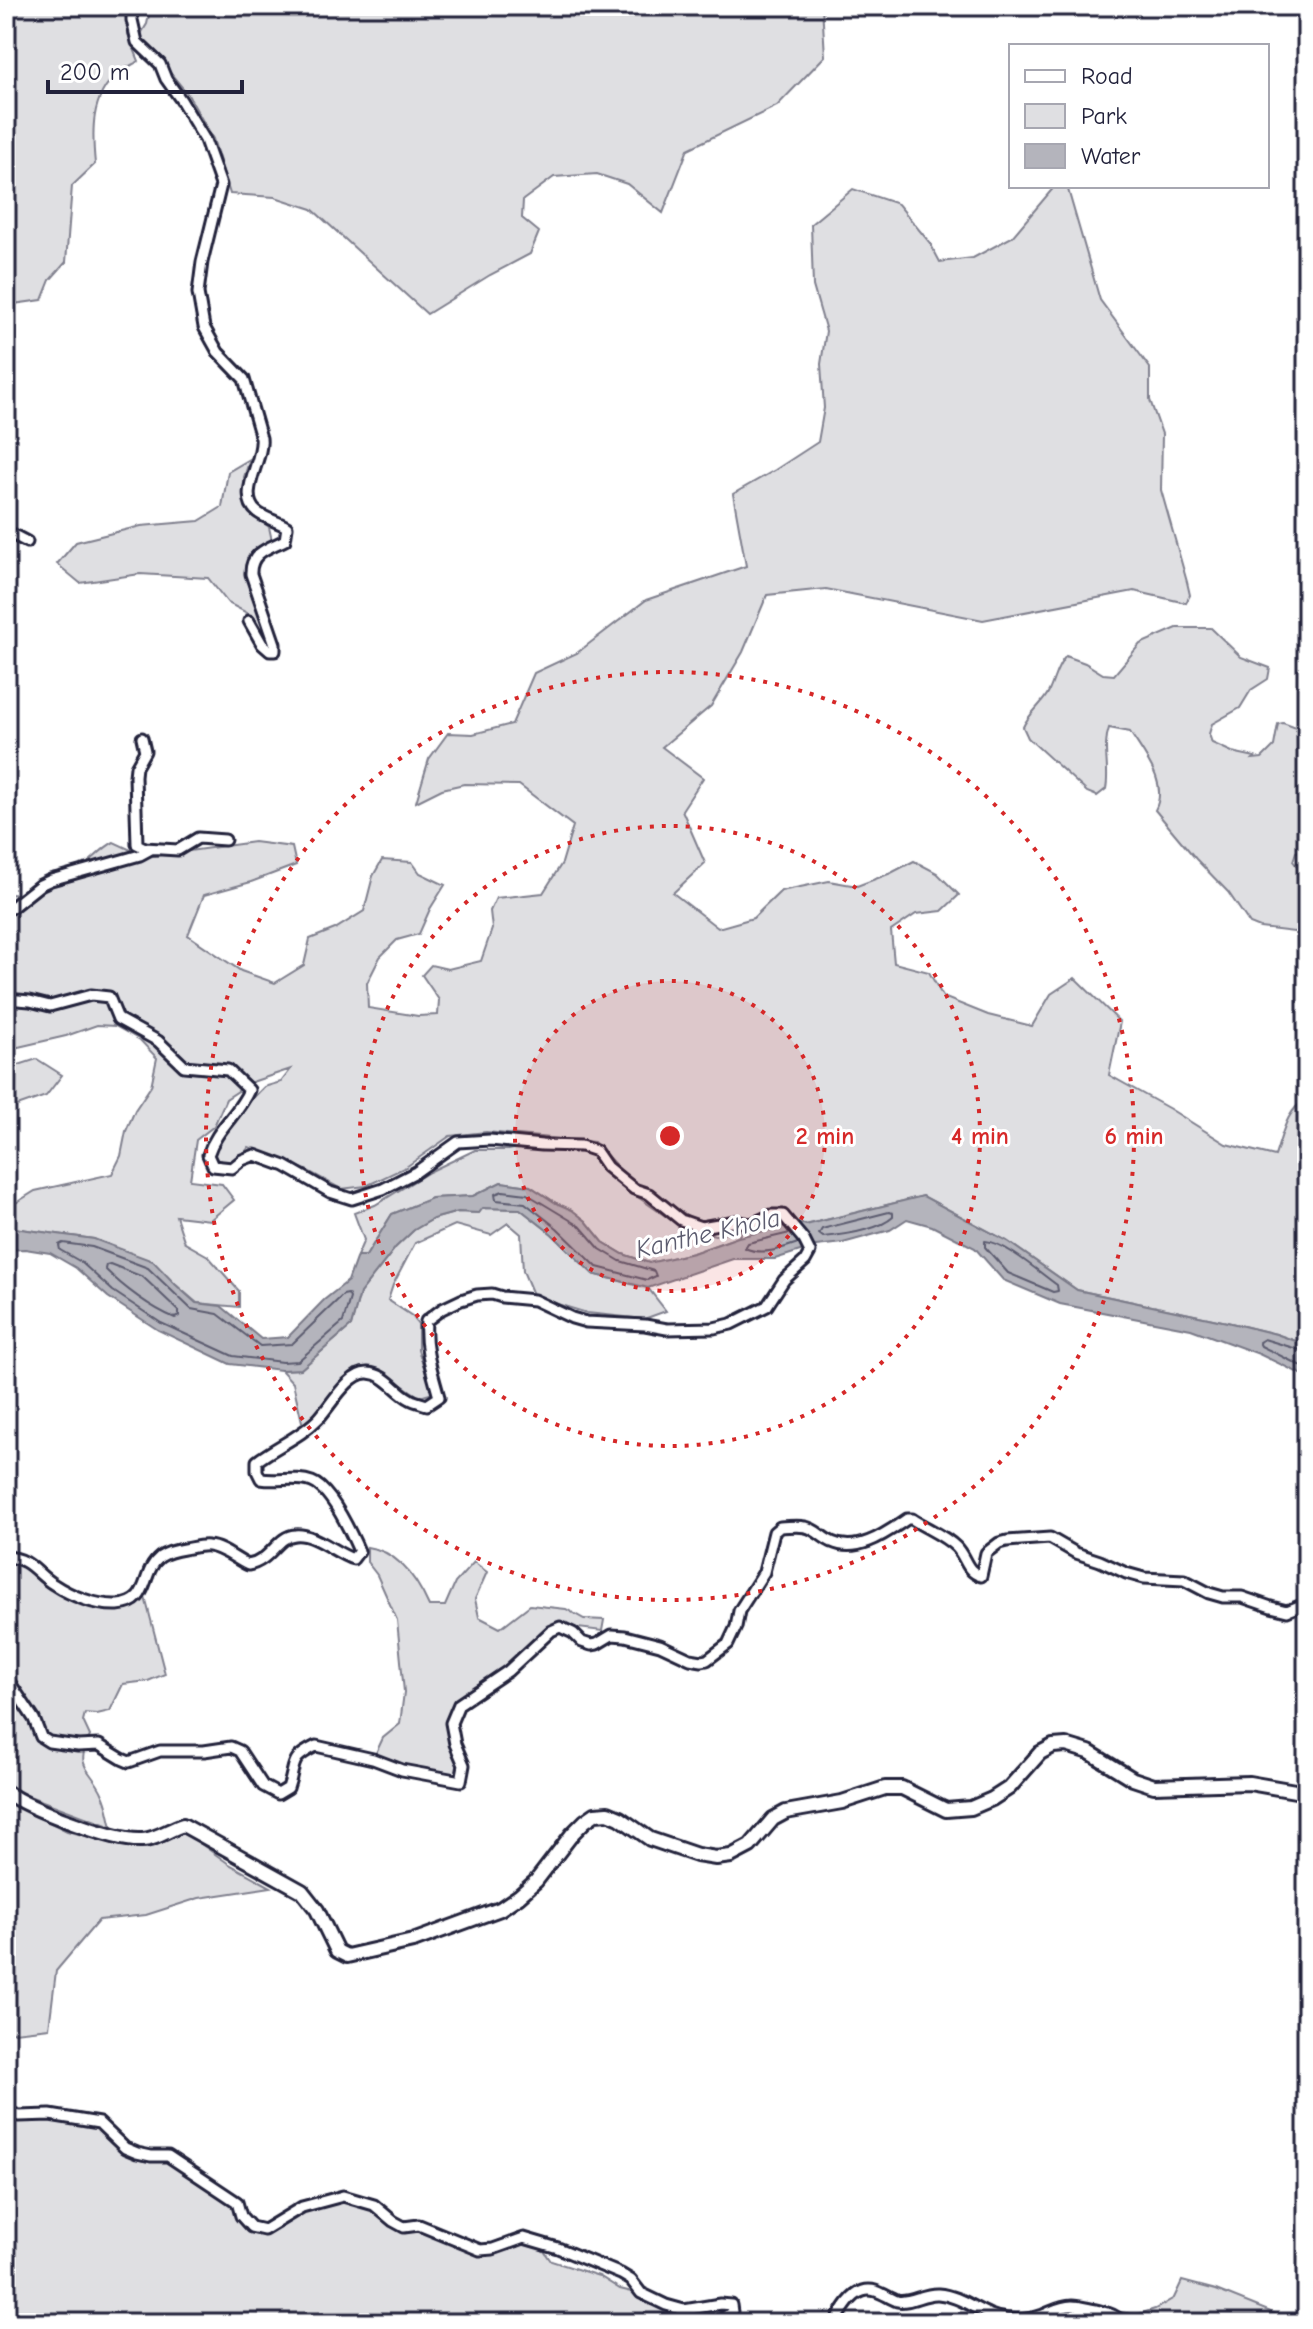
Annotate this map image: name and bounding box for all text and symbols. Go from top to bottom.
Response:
scale bar [48,44,242,94]
legend [1009,44,1269,188]
text: 200 m [60,58,130,86]
text: Road [1081,62,1133,90]
text: Park [1081,102,1127,130]
text: Water [1081,142,1141,170]
centre of rings [656,1122,684,1150]
text: 2 min [796,1122,854,1150]
text: 4 min [951,1122,1009,1150]
text: 6 min [1104,1122,1164,1150]
water label: Kanthe Khola [633,1203,783,1265]

